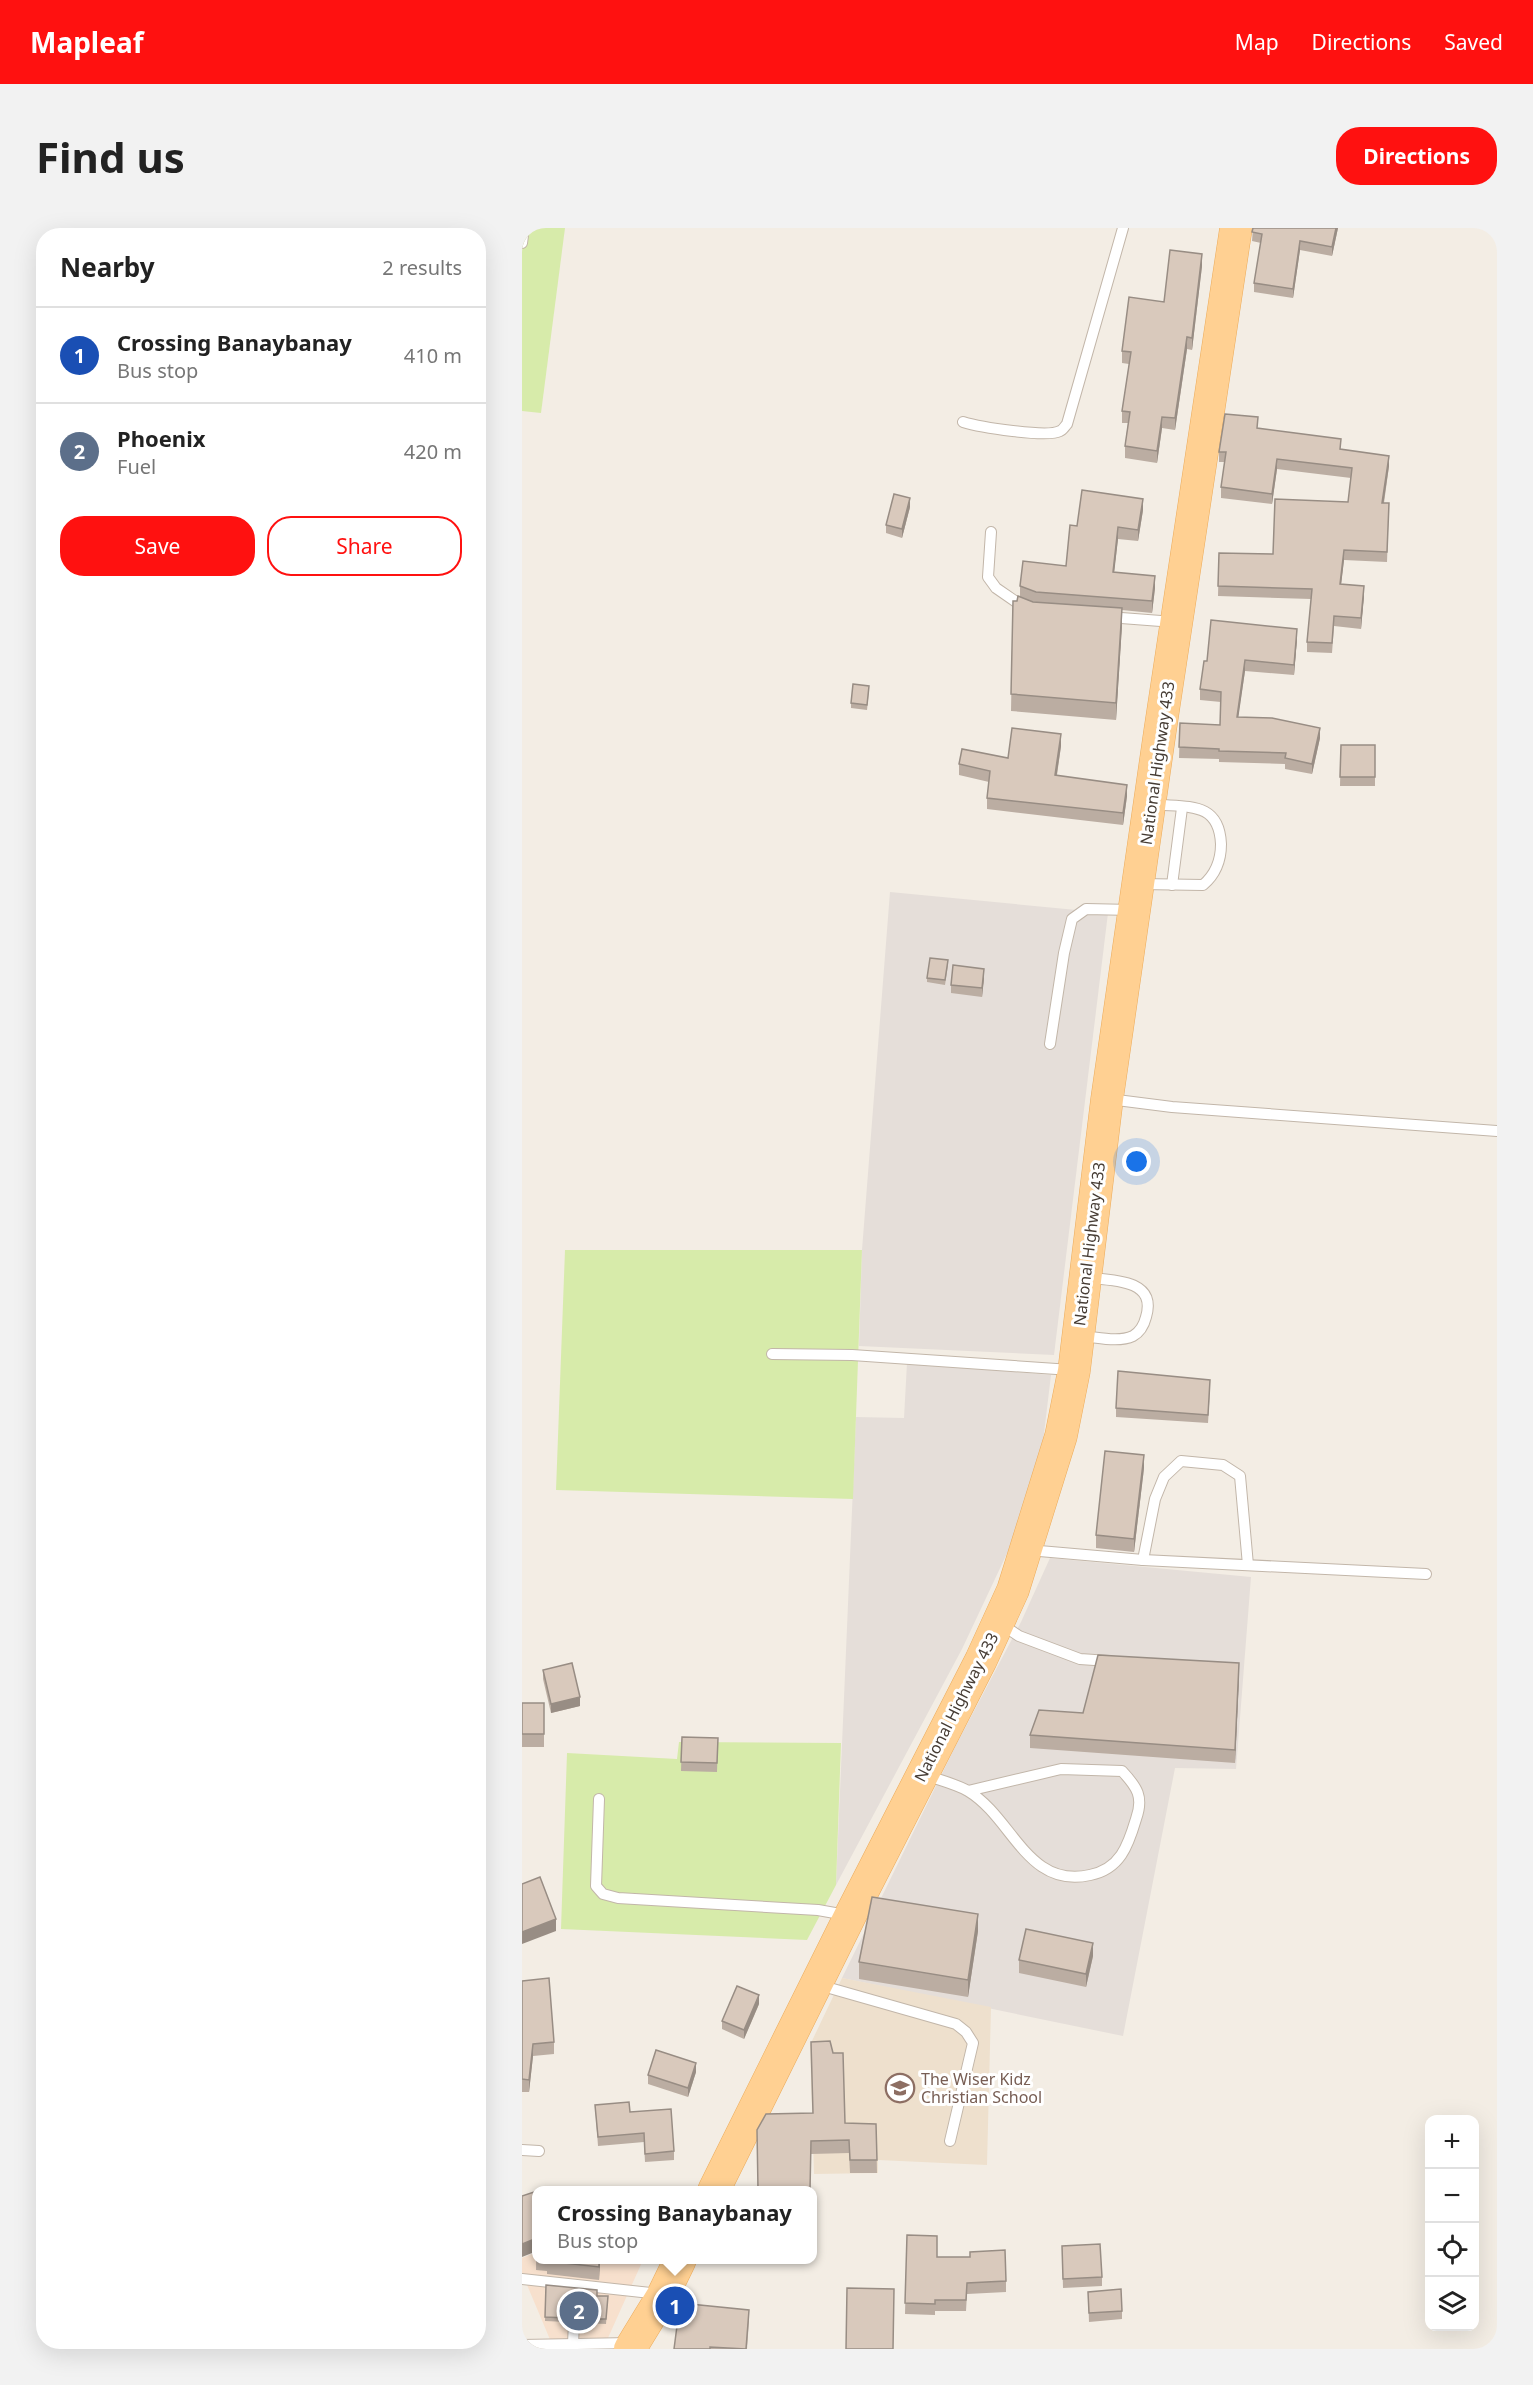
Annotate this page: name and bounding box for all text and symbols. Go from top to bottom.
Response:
text: Mapleaf [30,23,144,61]
text: Map [1235,28,1279,56]
text: Directions [1312,28,1411,56]
text: Saved [1444,28,1503,56]
button: Directions [1336,127,1497,185]
text: Find us [36,128,185,185]
text: Nearby [60,249,155,285]
text: 2 results [382,254,462,281]
text: Crossing Banaybanay [117,327,352,357]
text: 1 [74,342,85,369]
text: 410 m [404,342,462,369]
text: Bus stop [117,357,198,384]
text: Phoenix [117,423,205,453]
text: 2 [74,438,85,465]
text: 420 m [404,438,462,465]
text: Fuel [117,453,156,480]
button: Save [60,516,255,576]
button: Share [267,516,462,576]
street label: National Highway 433 [1135,680,1179,846]
your location [1122,1147,1151,1176]
street label: National Highway 433 [1068,1161,1110,1327]
street label: National Highway 433 [909,1629,1003,1785]
place label: The Wiser Kidz Christian School [921,2068,1042,2108]
school or university icon: The Wiser Kidz Christian School [884,2072,916,2104]
map controls [1425,2115,1479,2331]
button: + [1425,2115,1479,2169]
button: − [1425,2169,1479,2223]
popup [532,2186,817,2264]
text: Crossing Banaybanay [557,2197,792,2227]
button: locate [1425,2223,1479,2277]
text: Bus stop [557,2227,638,2254]
button: layers [1425,2277,1479,2331]
pin: 1 [656,2284,694,2328]
pin: 2 [560,2288,598,2334]

